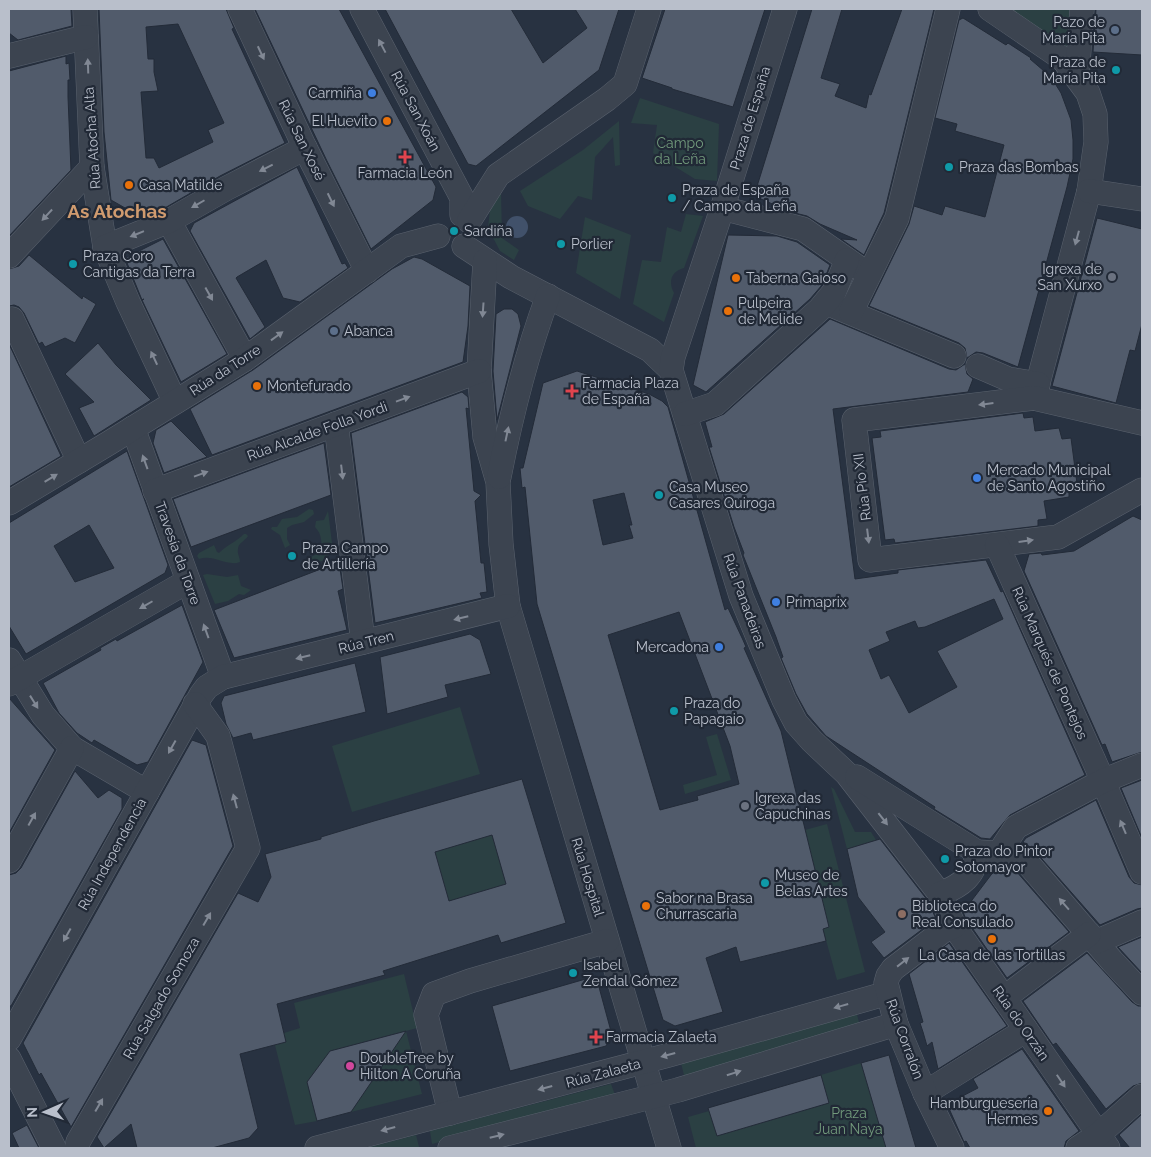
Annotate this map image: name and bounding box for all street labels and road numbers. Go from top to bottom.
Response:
street label: Praza de España [727,64,773,172]
street label: Rúa San Xoán [388,68,444,154]
street label: Rúa Atocha Alta [80,86,104,190]
street label: Rúa San Xosé [276,97,328,183]
street label: Rúa da Torre [187,341,263,399]
street label: Rúa Alcalde Folla Yordi [245,398,389,464]
street label: Rúa Pío XII [850,452,874,522]
street label: Travesía da Torre [152,499,204,607]
street label: Rúa Panadeiras [720,551,770,651]
street label: Rúa Marqués de Pontejos [1009,584,1091,742]
street label: Rúa Tren [337,627,395,657]
street label: Rúa Independencia [75,795,149,913]
street label: Rúa Hospital [568,836,608,919]
street label: Rúa Salgado Somoza [120,934,202,1062]
street label: Rúa do Orzán [989,983,1053,1063]
street label: Rúa Corralón [883,997,927,1081]
street label: Rúa Zalaeta [564,1055,642,1091]

